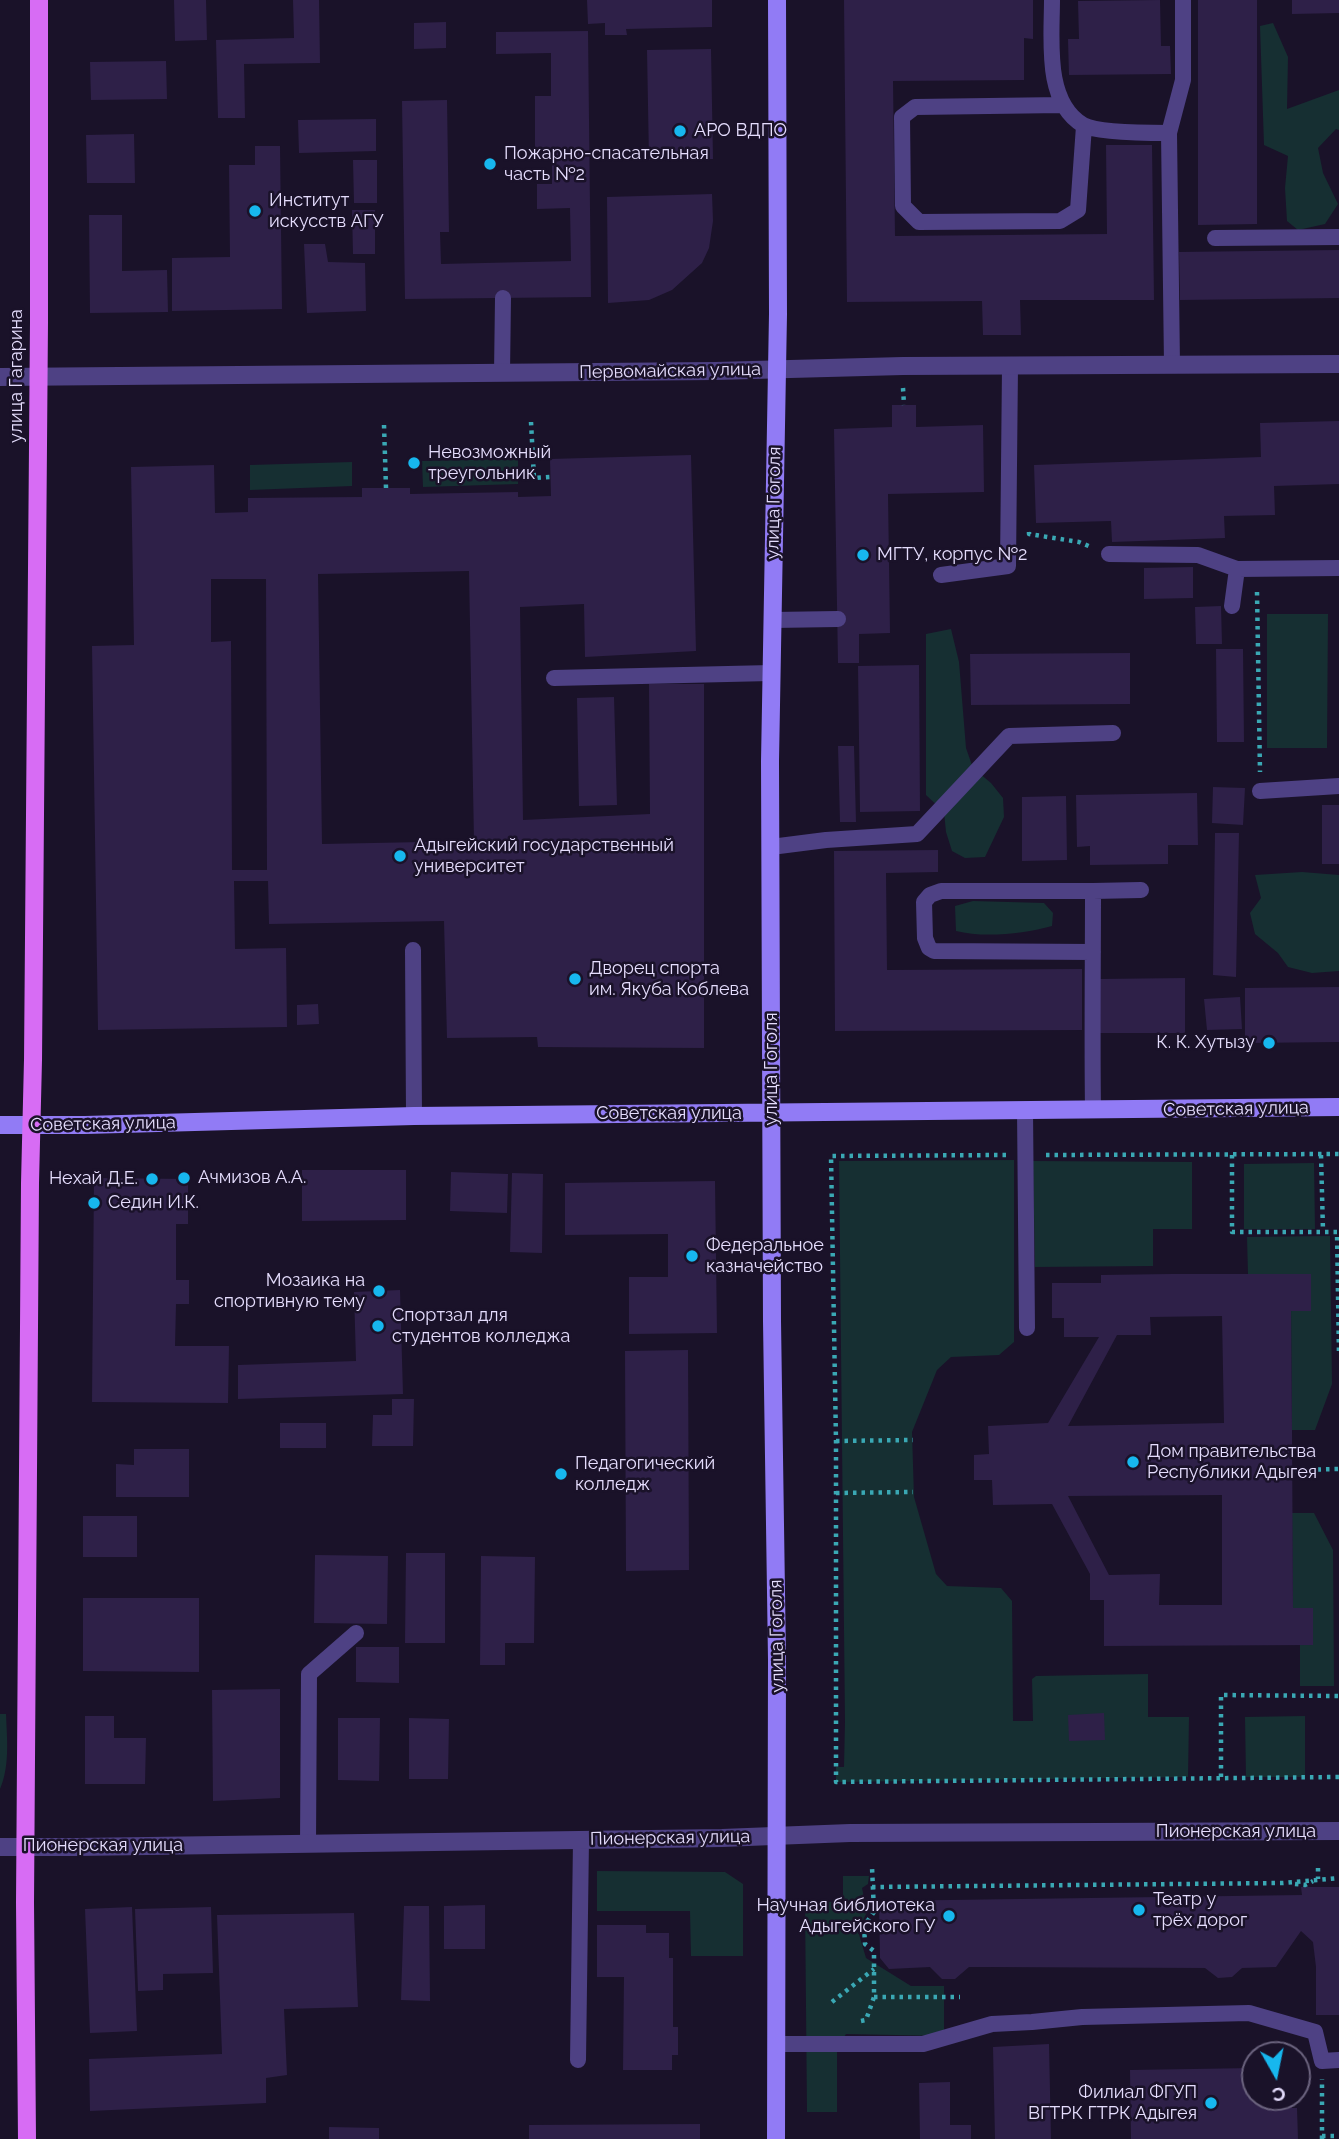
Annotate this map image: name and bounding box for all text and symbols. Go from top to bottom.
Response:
place label: АРО ВДПО [694,120,787,142]
marker: АРО ВДПО [672,123,688,139]
place label: Пожарно-спасательная часть №2 [504,143,709,186]
marker: Пожарно-спасательная часть №2 [482,156,498,172]
place label: Институт искусств АГУ [269,190,383,232]
marker: Институт искусств АГУ [247,203,263,219]
street label: улица Гагарина [6,309,28,443]
street label: Первомайская улица [579,359,761,383]
place label: Невозможный треугольник [428,442,551,484]
street label: улица Гоголя [762,446,786,560]
marker: Невозможный треугольник [406,455,422,471]
place label: МГТУ, корпус №2 [877,544,1027,566]
marker: МГТУ, корпус №2 [855,547,871,563]
place label: Адыгейский государственный университет [414,835,674,878]
marker: Адыгейский государственный университет [392,848,408,864]
place label: Дворец спорта им. Якуба Коблева [589,958,749,1000]
marker: Дворец спорта им. Якуба Коблева [567,971,583,987]
street label: улица Гоголя [761,1012,783,1126]
place label: К. К. Хутызу [1156,1032,1255,1054]
marker: К. К. Хутызу [1261,1035,1277,1051]
street label: Советская улица [1163,1097,1309,1121]
street label: Советская улица [596,1103,742,1125]
street label: Советская улица [30,1112,176,1136]
place label: Ачмизов А.А. [198,1167,306,1189]
place label: Нехай Д.Е. [49,1168,138,1190]
marker: Ачмизов А.А. [176,1170,192,1186]
marker: Нехай Д.Е. [144,1171,160,1187]
place label: Седин И.К. [108,1192,199,1214]
marker: Седин И.К. [86,1195,102,1211]
place label: Федеральное казначейство [706,1235,824,1278]
marker: Федеральное казначейство [684,1248,700,1264]
place label: Мозаика на спортивную тему [214,1270,365,1312]
marker: Мозаика на спортивную тему [371,1283,387,1299]
place label: Спортзал для студентов колледжа [392,1305,570,1348]
marker: Спортзал для студентов колледжа [370,1318,386,1334]
place label: Дом правительства Республики Адыгея [1147,1441,1317,1484]
place label: Педагогический колледж [575,1453,715,1496]
marker: Дом правительства Республики Адыгея [1125,1454,1141,1470]
marker: Педагогический колледж [553,1466,569,1482]
street label: улица Гоголя [765,1579,789,1693]
street label: Пионерская улица [1156,1821,1316,1843]
street label: Пионерская улица [590,1826,750,1850]
street label: Пионерская улица [23,1835,183,1857]
place label: Театр у трёх дорог [1153,1889,1247,1932]
place label: Научная библиотека Адыгейского ГУ [757,1895,935,1938]
marker: Театр у трёх дорог [1131,1902,1147,1918]
marker: Научная библиотека Адыгейского ГУ [941,1908,957,1924]
north arrow [1241,2041,1311,2111]
place label: Филиал ФГУП ВГТРК ГТРК Адыгея [1028,2082,1197,2124]
text: С [1271,2083,1287,2107]
marker: Филиал ФГУП ВГТРК ГТРК Адыгея [1203,2095,1219,2111]

